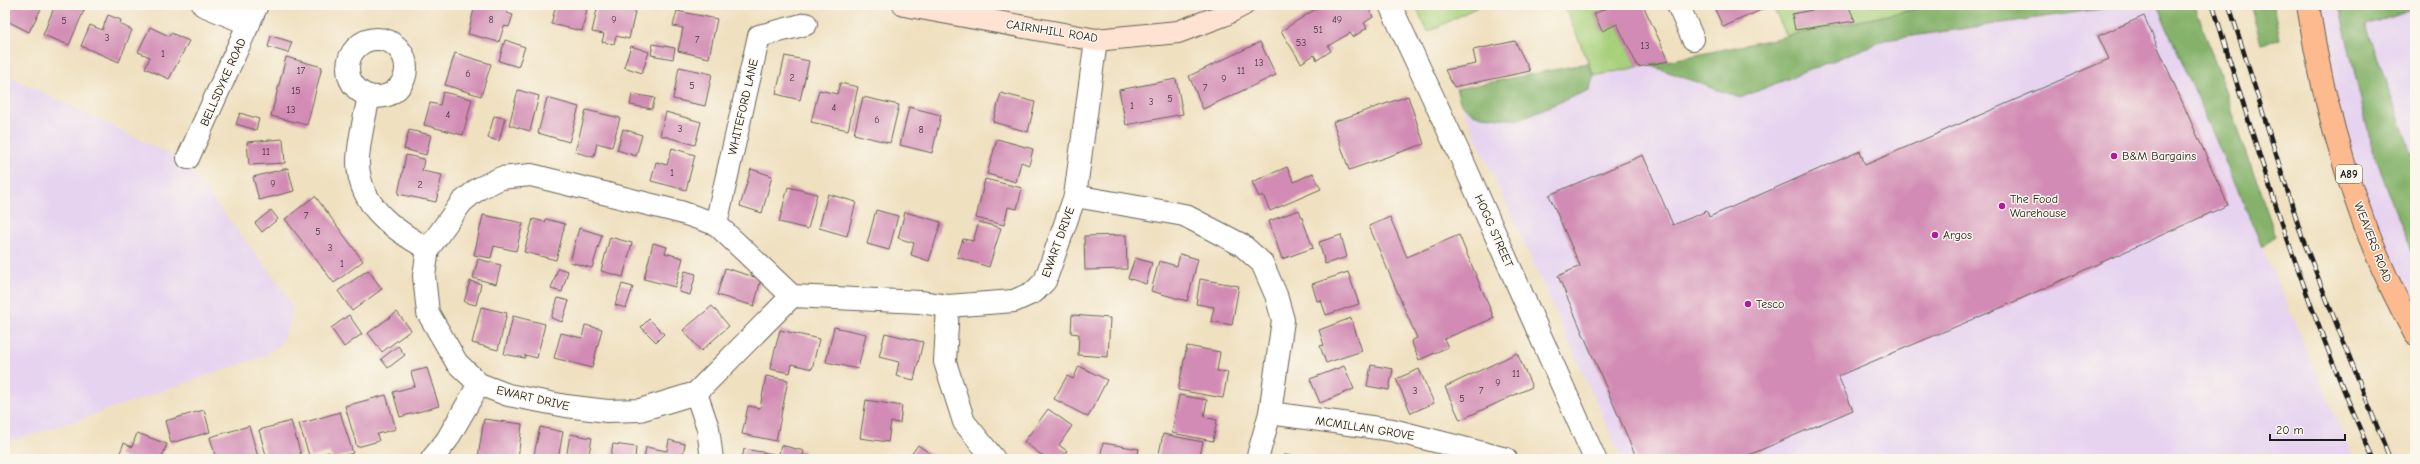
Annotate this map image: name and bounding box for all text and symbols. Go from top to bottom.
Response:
house number: 8 [488,14,494,26]
house number: 9 [611,14,617,26]
house number: 49 [1332,14,1342,26]
house number: 5 [61,15,67,27]
street label: CAIRNHILL ROAD [1005,17,1099,45]
house number: 51 [1313,24,1323,36]
house number: 3 [104,32,110,44]
house number: 7 [695,34,700,46]
street label: BELLSDYKE ROAD [197,36,249,128]
house number: 53 [1296,37,1306,49]
house number: 13 [1640,40,1650,52]
house number: 1 [161,48,165,60]
street label: WHITEFORD LANE [725,57,761,157]
house number: 13 [1254,57,1264,69]
house number: 17 [297,65,306,77]
house number: 11 [1237,65,1245,77]
house number: 6 [465,68,471,80]
house number: 2 [789,72,795,84]
house number: 9 [1221,73,1227,85]
house number: 5 [689,80,695,92]
house number: 7 [1203,82,1208,94]
house number: 15 [291,85,301,97]
house number: 5 [1167,93,1173,105]
house number: 3 [1148,96,1154,108]
house number: 1 [1130,100,1134,112]
house number: 4 [832,102,837,114]
house number: 13 [286,104,296,116]
house number: 4 [446,109,451,121]
house number: 6 [874,114,880,126]
house number: 3 [677,123,683,135]
house number: 8 [918,124,924,136]
house number: 11 [262,146,270,158]
place label: B&M Bargains [2122,149,2196,163]
marker: B&M Bargains [2109,151,2119,161]
road number: A89 [2336,165,2362,183]
house number: 1 [670,167,674,179]
house number: 9 [270,178,276,190]
house number: 2 [417,179,423,191]
street label: HOGG STREET [1472,192,1517,270]
place label: The Food Warehouse [2010,192,2066,220]
street label: WEAVERS ROAD [2351,200,2395,284]
marker: The Food Warehouse [1997,201,2007,211]
street label: EWART DRIVE [1039,205,1077,279]
house number: 7 [304,210,309,222]
house number: 5 [315,226,321,238]
place label: Argos [1943,228,1972,242]
marker: Argos [1930,230,1940,240]
house number: 3 [327,242,333,254]
house number: 1 [340,258,344,270]
place label: Tesco [1756,297,1784,311]
marker: Tesco [1743,299,1753,309]
house number: 11 [1512,368,1520,380]
house number: 9 [1495,377,1501,389]
street label: EWART DRIVE [495,383,571,413]
house number: 3 [1412,385,1418,397]
house number: 7 [1479,385,1484,397]
house number: 5 [1459,393,1465,405]
street label: MCMILLAN GROVE [1315,413,1415,443]
scale bar [2270,416,2345,442]
text: 20 m [2276,423,2304,437]

